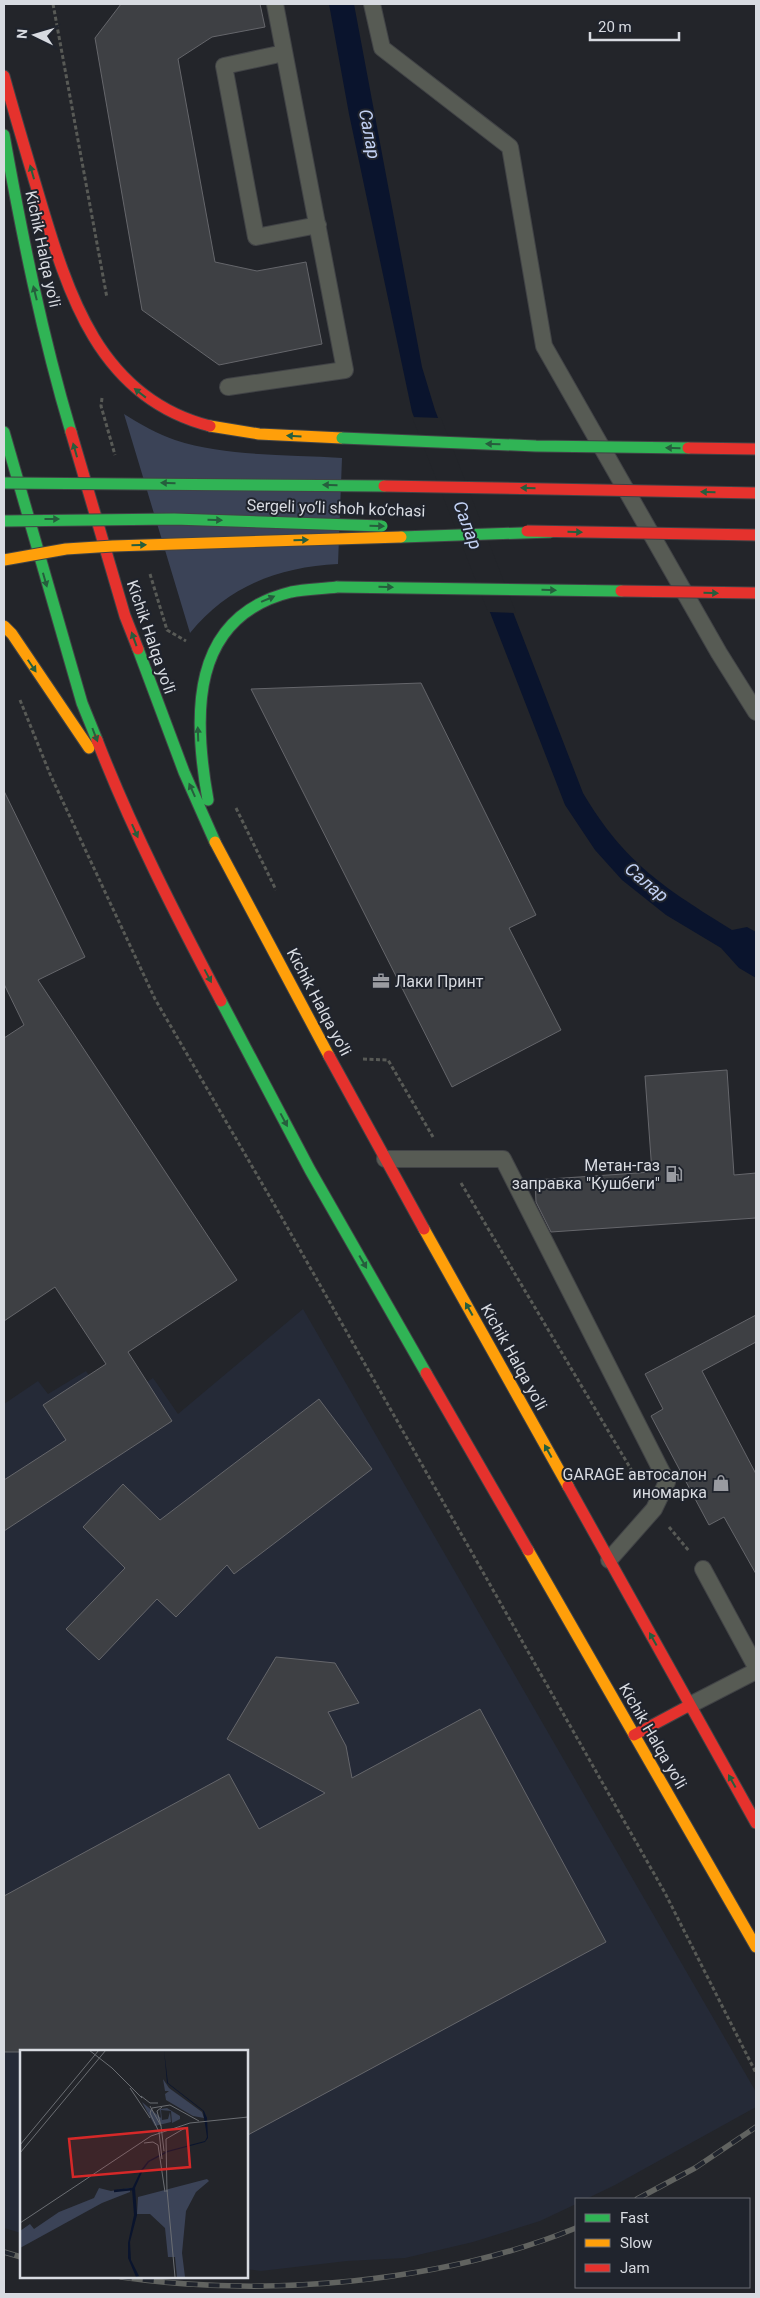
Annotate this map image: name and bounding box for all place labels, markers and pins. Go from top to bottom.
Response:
office icon: Лаки Принт [371,971,391,991]
place label: Лаки Принт [395,972,484,991]
place label: Метан-газ заправка "Кушбеги" [512,1156,660,1193]
fuel station icon: Метан-газ заправка "Кушбеги" [664,1164,684,1184]
place label: GARAGE автосалон иномарка [563,1465,707,1502]
shop icon: GARAGE автосалон иномарка [711,1473,731,1493]

